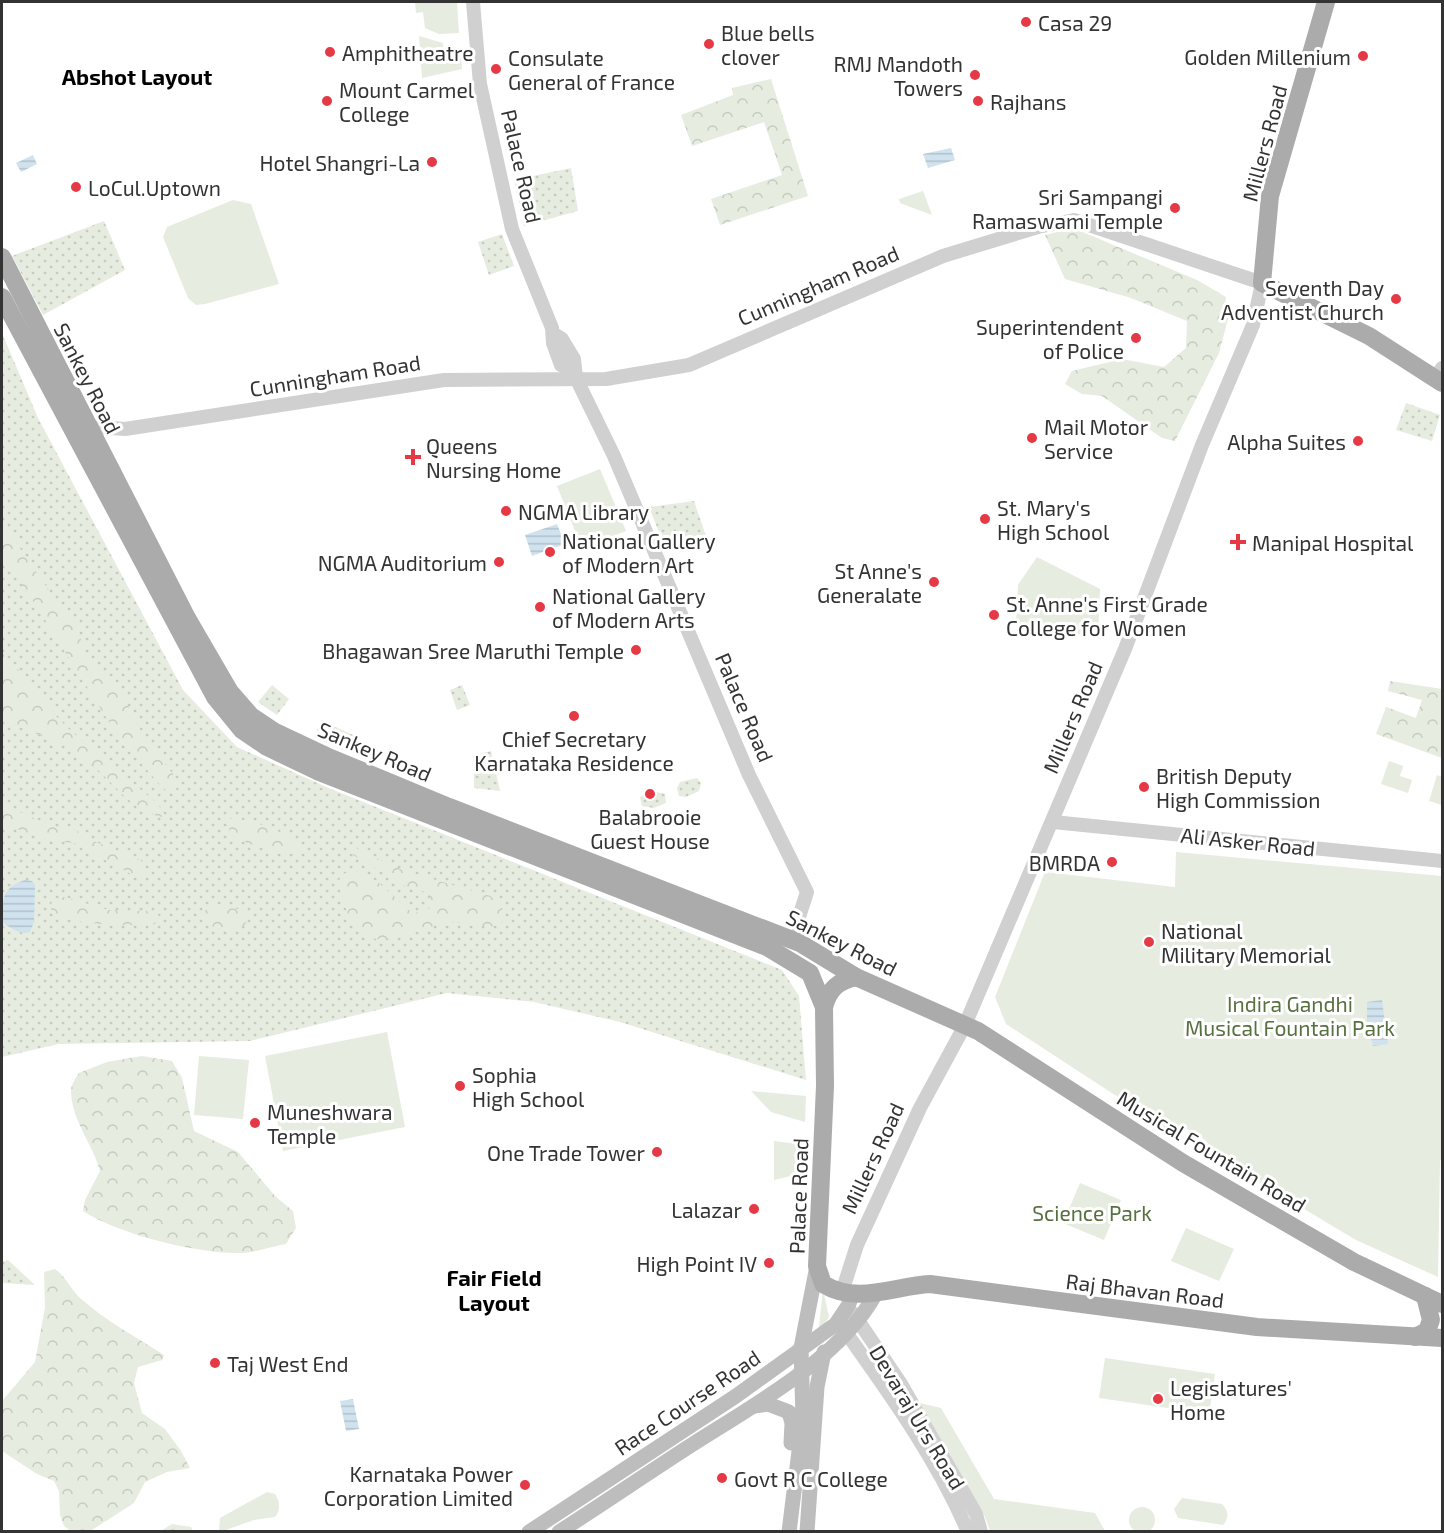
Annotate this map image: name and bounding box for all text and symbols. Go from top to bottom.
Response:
place label: Casa 29 [1038,10,1112,35]
marker: Casa 29 [1019,15,1033,29]
place label: Blue bells clover [721,20,815,69]
marker: Blue bells clover [702,37,716,51]
place label: Amphitheatre [342,40,473,65]
place label: Golden Millenium [1184,44,1351,69]
marker: Amphitheatre [323,45,337,59]
place label: Consulate General of France [508,45,675,94]
marker: Golden Millenium [1356,49,1370,63]
place label: RMJ Mandoth Towers [833,51,963,100]
marker: Consulate General of France [489,62,503,76]
district label: Abshot Layout [62,63,212,90]
marker: RMJ Mandoth Towers [968,68,982,82]
place label: Mount Carmel College [339,77,475,126]
street label: Millers Road [1236,82,1292,204]
place label: Rajhans [990,89,1066,115]
marker: Mount Carmel College [320,94,334,108]
marker: Rajhans [971,94,985,108]
street label: Palace Road [497,107,547,225]
place label: Hotel Shangri-La [260,150,420,175]
marker: Hotel Shangri-La [425,155,439,169]
place label: LoCul.Uptown [88,175,221,200]
marker: LoCul.Uptown [69,180,83,194]
place label: Sri Sampangi Ramaswami Temple [972,184,1163,233]
marker: Sri Sampangi Ramaswami Temple [1168,201,1182,215]
street label: Cunningham Road [734,240,902,330]
place label: Seventh Day Adventist Church [1221,275,1384,324]
marker: Seventh Day Adventist Church [1389,292,1403,306]
place label: Superintendent of Police [976,314,1124,363]
street label: Sankey Road [49,319,127,437]
marker: Superintendent of Police [1129,331,1143,345]
street label: Cunningham Road [248,349,422,401]
place label: Mail Motor Service [1044,414,1149,463]
place label: Alpha Suites [1227,429,1346,454]
marker: Mail Motor Service [1025,431,1039,445]
place label: Queens Nursing Home [426,433,561,482]
marker: Alpha Suites [1351,434,1365,448]
marker: Queens Nursing Home [404,448,422,466]
place label: St. Mary's High School [997,495,1110,544]
place label: NGMA Library [518,499,649,524]
marker: NGMA Library [499,504,513,518]
marker: St. Mary's High School [978,512,992,526]
place label: National Gallery of Modern Art [562,528,716,577]
place label: Manipal Hospital [1252,530,1414,555]
marker: Manipal Hospital [1229,533,1247,551]
marker: National Gallery of Modern Art [543,545,557,559]
place label: NGMA Auditorium [318,550,487,575]
marker: NGMA Auditorium [492,555,506,569]
place label: St Anne's Generalate [817,558,922,607]
marker: St Anne's Generalate [927,575,941,589]
place label: National Gallery of Modern Arts [552,583,706,632]
place label: St. Anne's First Grade College for Women [1006,591,1208,640]
marker: National Gallery of Modern Arts [533,600,547,614]
marker: St. Anne's First Grade College for Women [987,608,1001,622]
place label: Bhagawan Sree Maruthi Temple [322,638,624,663]
marker: Bhagawan Sree Maruthi Temple [629,643,643,657]
street label: Palace Road [711,649,779,765]
street label: Millers Road [1037,657,1107,777]
marker: Chief Secretary Karnataka Residence [567,709,581,723]
street label: Sankey Road [315,716,435,786]
place label: Chief Secretary Karnataka Residence [474,726,674,775]
place label: British Deputy High Commission [1156,763,1320,812]
marker: British Deputy High Commission [1137,780,1151,794]
marker: Balabrooie Guest House [643,787,657,801]
place label: Balabrooie Guest House [590,804,710,853]
street label: Ali Asker Road [1180,822,1316,860]
place label: BMRDA [1029,850,1100,875]
marker: BMRDA [1105,855,1119,869]
street label: Sankey Road [783,903,901,981]
place label: National Military Memorial [1161,918,1332,967]
marker: National Military Memorial [1142,935,1156,949]
park label: Indira Gandhi Musical Fountain Park [1185,991,1395,1040]
place label: Sophia High School [472,1062,585,1111]
marker: Sophia High School [453,1079,467,1093]
street label: Musical Fountain Road [1113,1085,1311,1217]
place label: Muneshwara Temple [267,1099,392,1148]
street label: Millers Road [835,1099,909,1217]
marker: Muneshwara Temple [248,1116,262,1130]
street label: Palace Road [783,1138,813,1254]
place label: One Trade Tower [487,1140,646,1165]
marker: One Trade Tower [650,1145,664,1159]
place label: Lalazar [671,1197,743,1222]
park label: Science Park [1032,1200,1152,1225]
marker: Lalazar [747,1202,761,1216]
place label: High Point IV [637,1251,757,1276]
marker: High Point IV [762,1256,776,1270]
district label: Fair Field Layout [446,1264,542,1316]
street label: Raj Bhavan Road [1064,1268,1225,1313]
street label: Devaraj Urs Road [864,1340,971,1494]
street label: Race Course Road [610,1344,764,1460]
place label: Taj West End [227,1351,349,1377]
marker: Taj West End [208,1356,222,1370]
place label: Legislatures' Home [1170,1375,1292,1424]
marker: Legislatures' Home [1151,1392,1165,1406]
place label: Karnataka Power Corporation Limited [324,1461,514,1510]
place label: Govt R C College [734,1466,888,1491]
marker: Govt R C College [715,1471,729,1485]
marker: Karnataka Power Corporation Limited [518,1478,532,1492]

